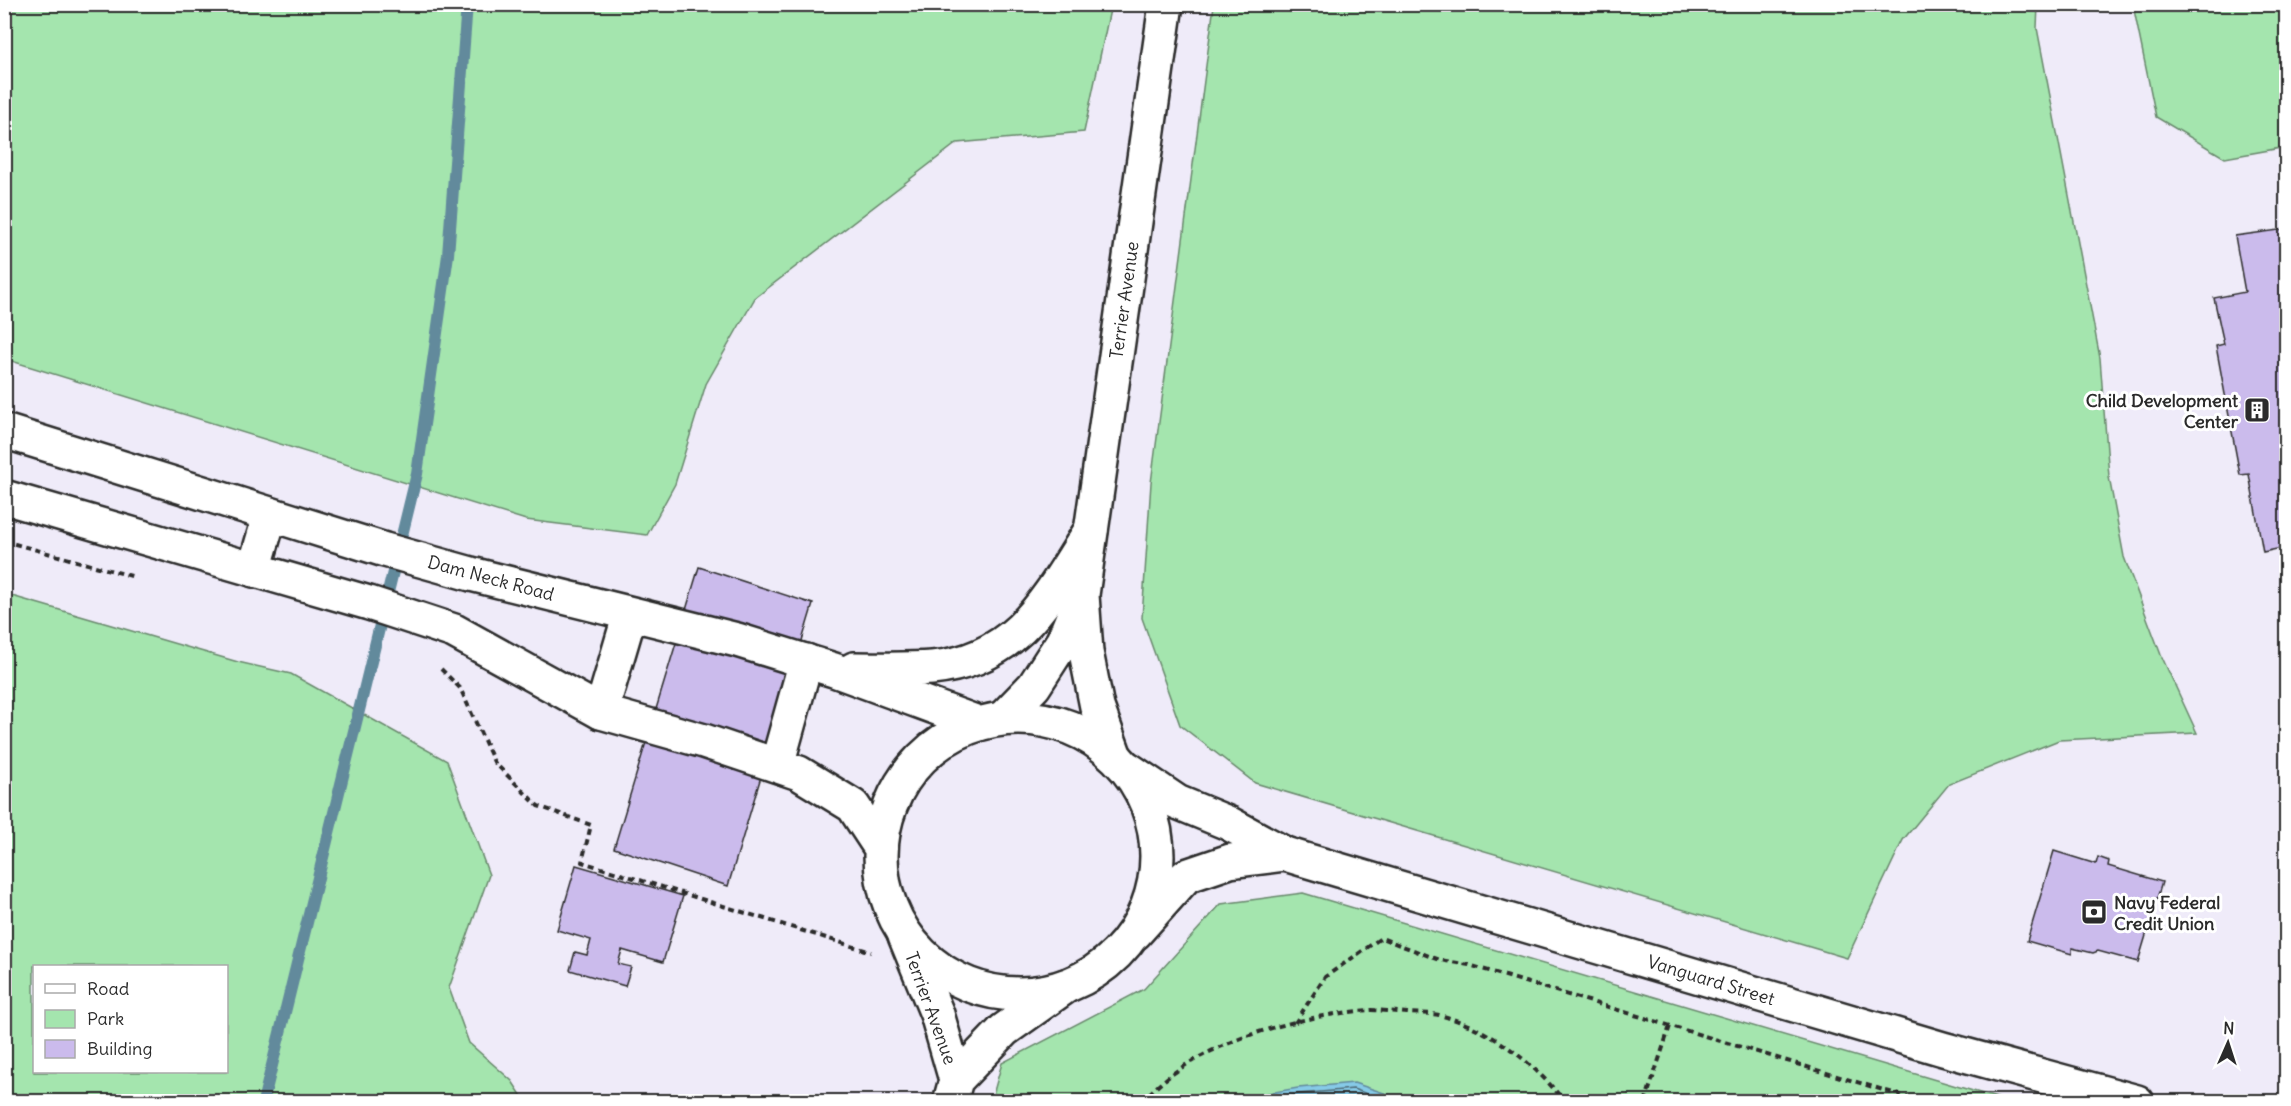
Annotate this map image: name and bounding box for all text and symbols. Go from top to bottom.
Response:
street label: Terrier Avenue [1104,240,1144,360]
place label: Child Development Center [2086,389,2239,433]
building icon: Child Development Center [2242,395,2272,425]
street label: Dam Neck Road [425,550,557,606]
place label: Navy Federal Credit Union [2114,891,2220,935]
bank icon: Navy Federal Credit Union [2079,897,2109,927]
street label: Terrier Avenue [900,949,962,1067]
street label: Vanguard Street [1645,950,1777,1010]
legend [33,965,228,1073]
text: Road [87,977,130,1000]
text: Park [87,1007,124,1030]
north arrow [2198,1013,2258,1073]
text: N [2223,1018,2235,1038]
text: Building [87,1037,152,1060]

